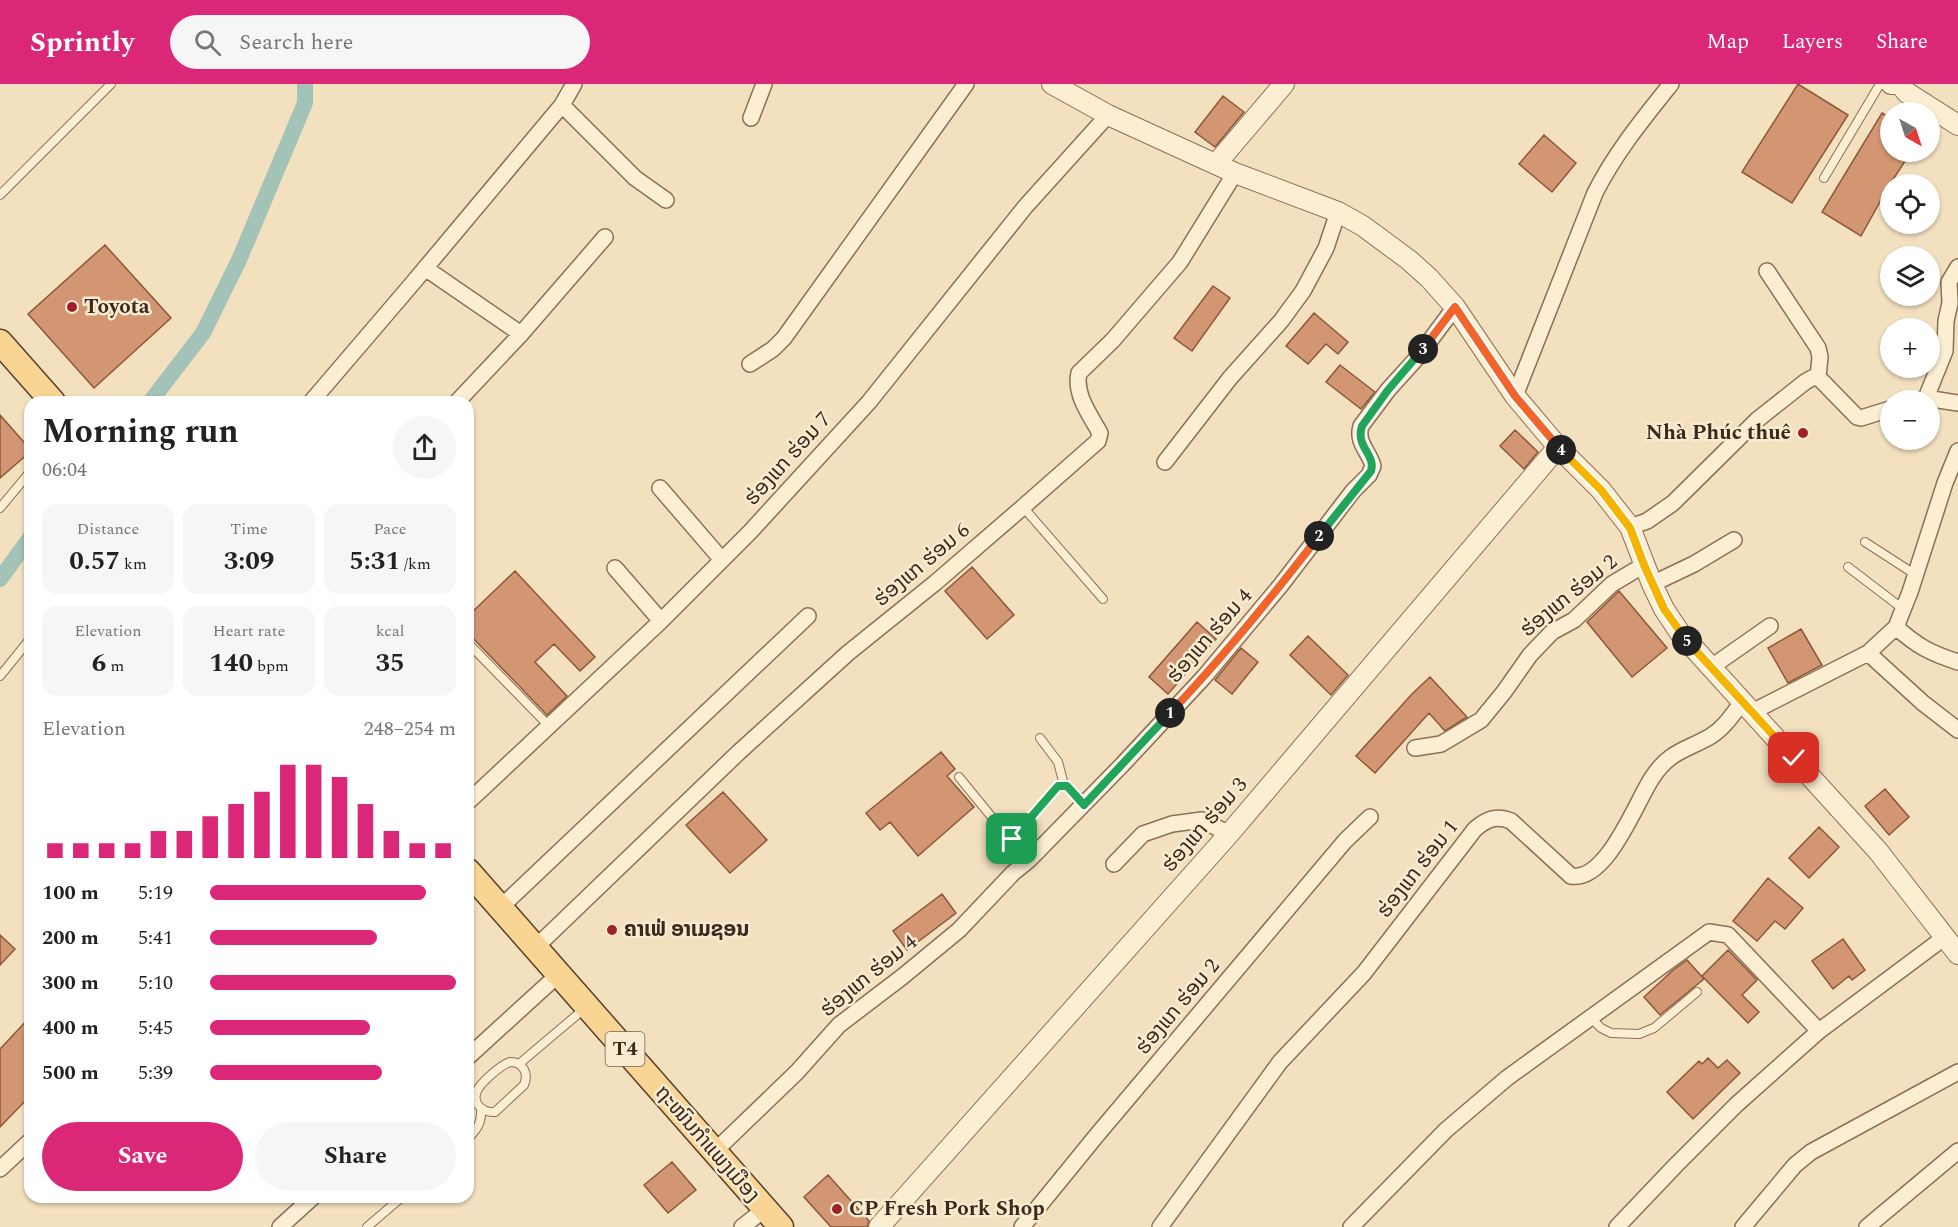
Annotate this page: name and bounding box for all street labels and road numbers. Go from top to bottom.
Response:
street label: ຮ່ອງແກ ຮ່ອມ 7 [737,405,839,513]
street label: ຮ່ອງແກ ຮ່ອມ 6 [867,515,977,615]
street label: ຮ່ອງແກ ຮ່ອມ 2 [1513,547,1625,645]
street label: ຮ່ອງແກ ຮ່ອມ 4 [1159,581,1261,691]
street label: ຮ່ອງແກ ຮ່ອມ 3 [1154,770,1256,880]
street label: ຮ່ອງແກ ຮ່ອມ 1 [1369,813,1467,925]
street label: ຮ່ອງແກ ຮ່ອມ 4 [813,926,925,1025]
street label: ຮ່ອງແກ ຮ່ອມ 2 [1128,952,1228,1062]
road number: T4 [606,1032,644,1066]
street label: ຖະໜົນກຳແພງເມືອງ [647,1078,767,1210]

